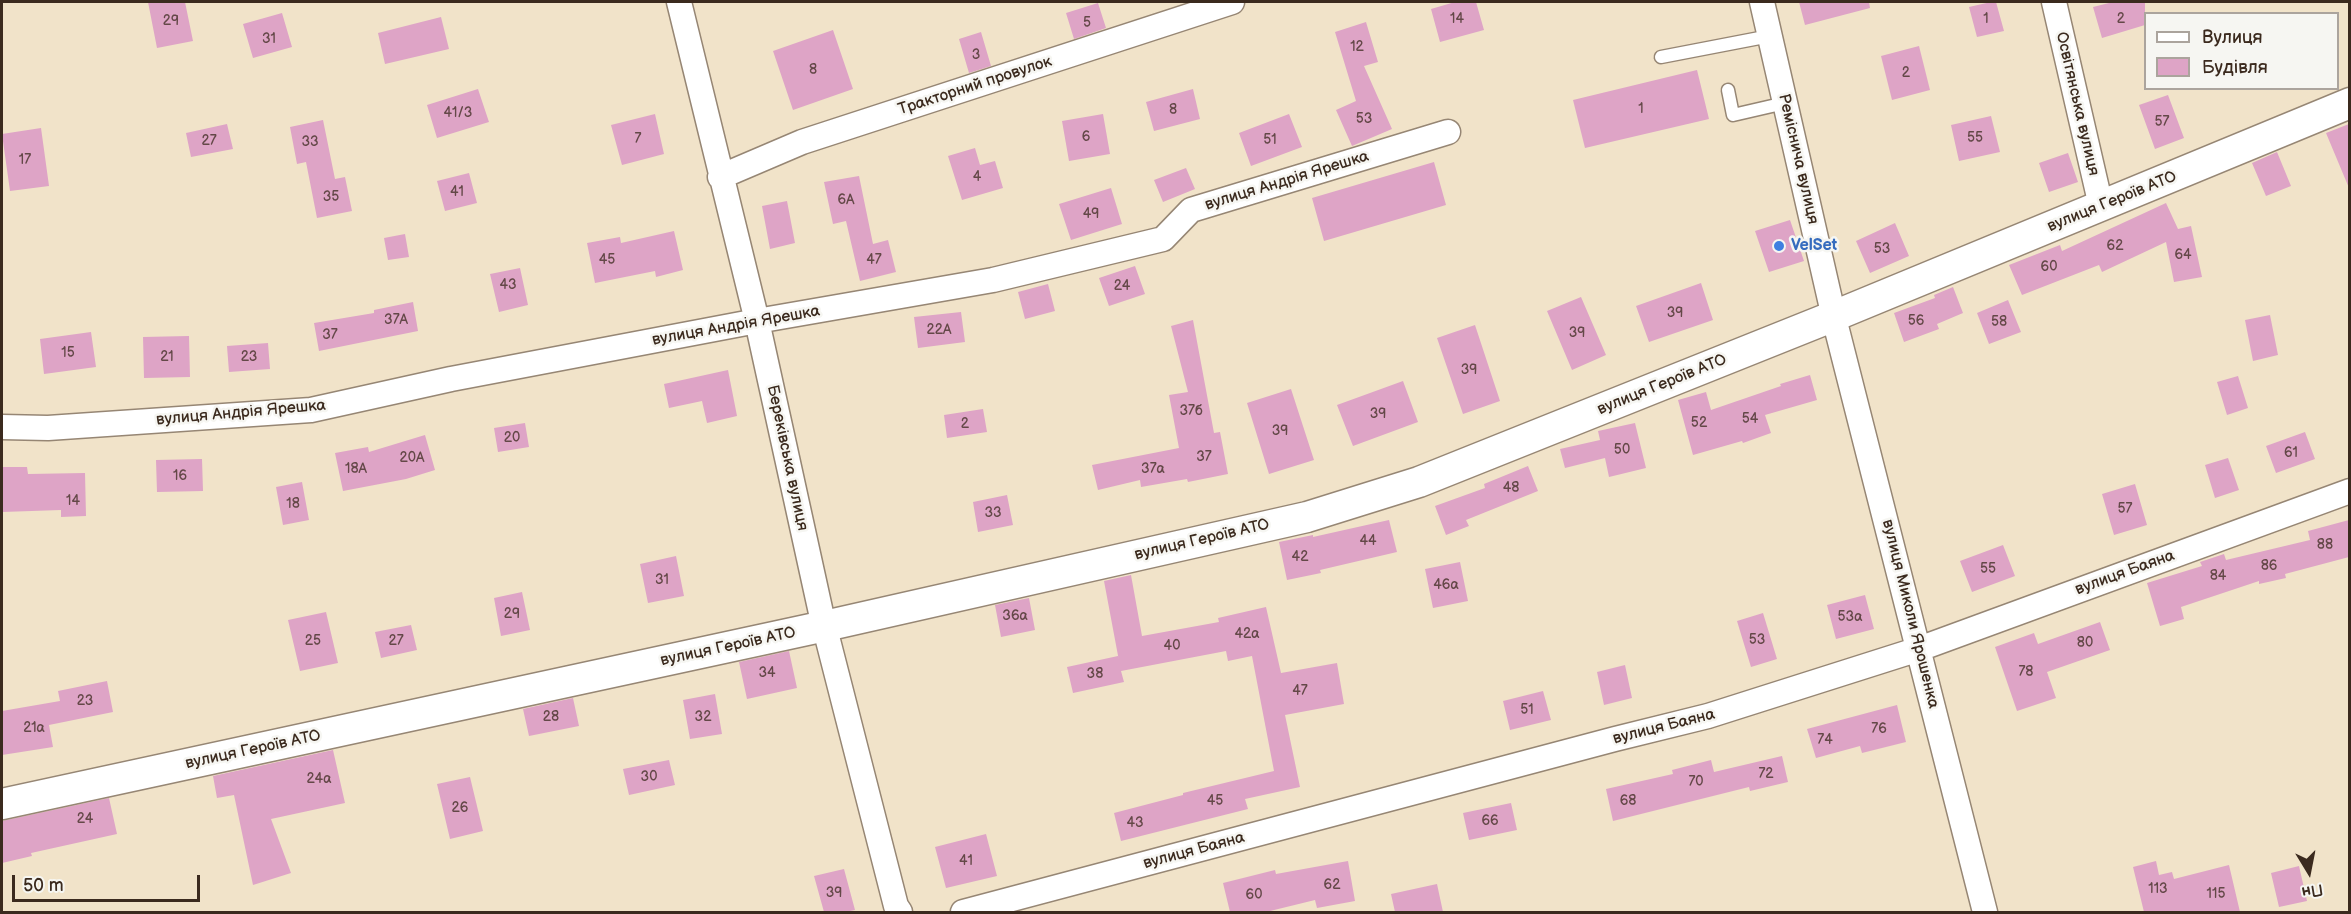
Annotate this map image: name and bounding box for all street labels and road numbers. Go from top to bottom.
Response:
street label: Освітянська вулиця [2051,30,2103,178]
street label: Тракторний провулок [896,52,1054,120]
street label: Реміснича вулиця [1774,92,1822,226]
street label: вулиця Андрія Ярешка [1203,147,1371,215]
street label: вулиця Героїв АТО [2045,167,2179,237]
street label: вулиця Андрія Ярешка [651,302,821,350]
street label: вулиця Героїв АТО [1595,350,1729,420]
street label: Береківська вулиця [762,383,812,533]
street label: вулиця Андрія Ярешка [155,396,327,430]
street label: вулиця Героїв АТО [1133,515,1271,565]
street label: вулиця Миколи Ярошенка [1877,518,1943,710]
street label: вулиця Баяна [2073,546,2177,600]
street label: вулиця Героїв АТО [659,623,797,671]
street label: вулиця Баяна [1611,705,1717,749]
street label: вулиця Героїв АТО [184,726,322,774]
street label: вулиця Баяна [1141,828,1247,874]

